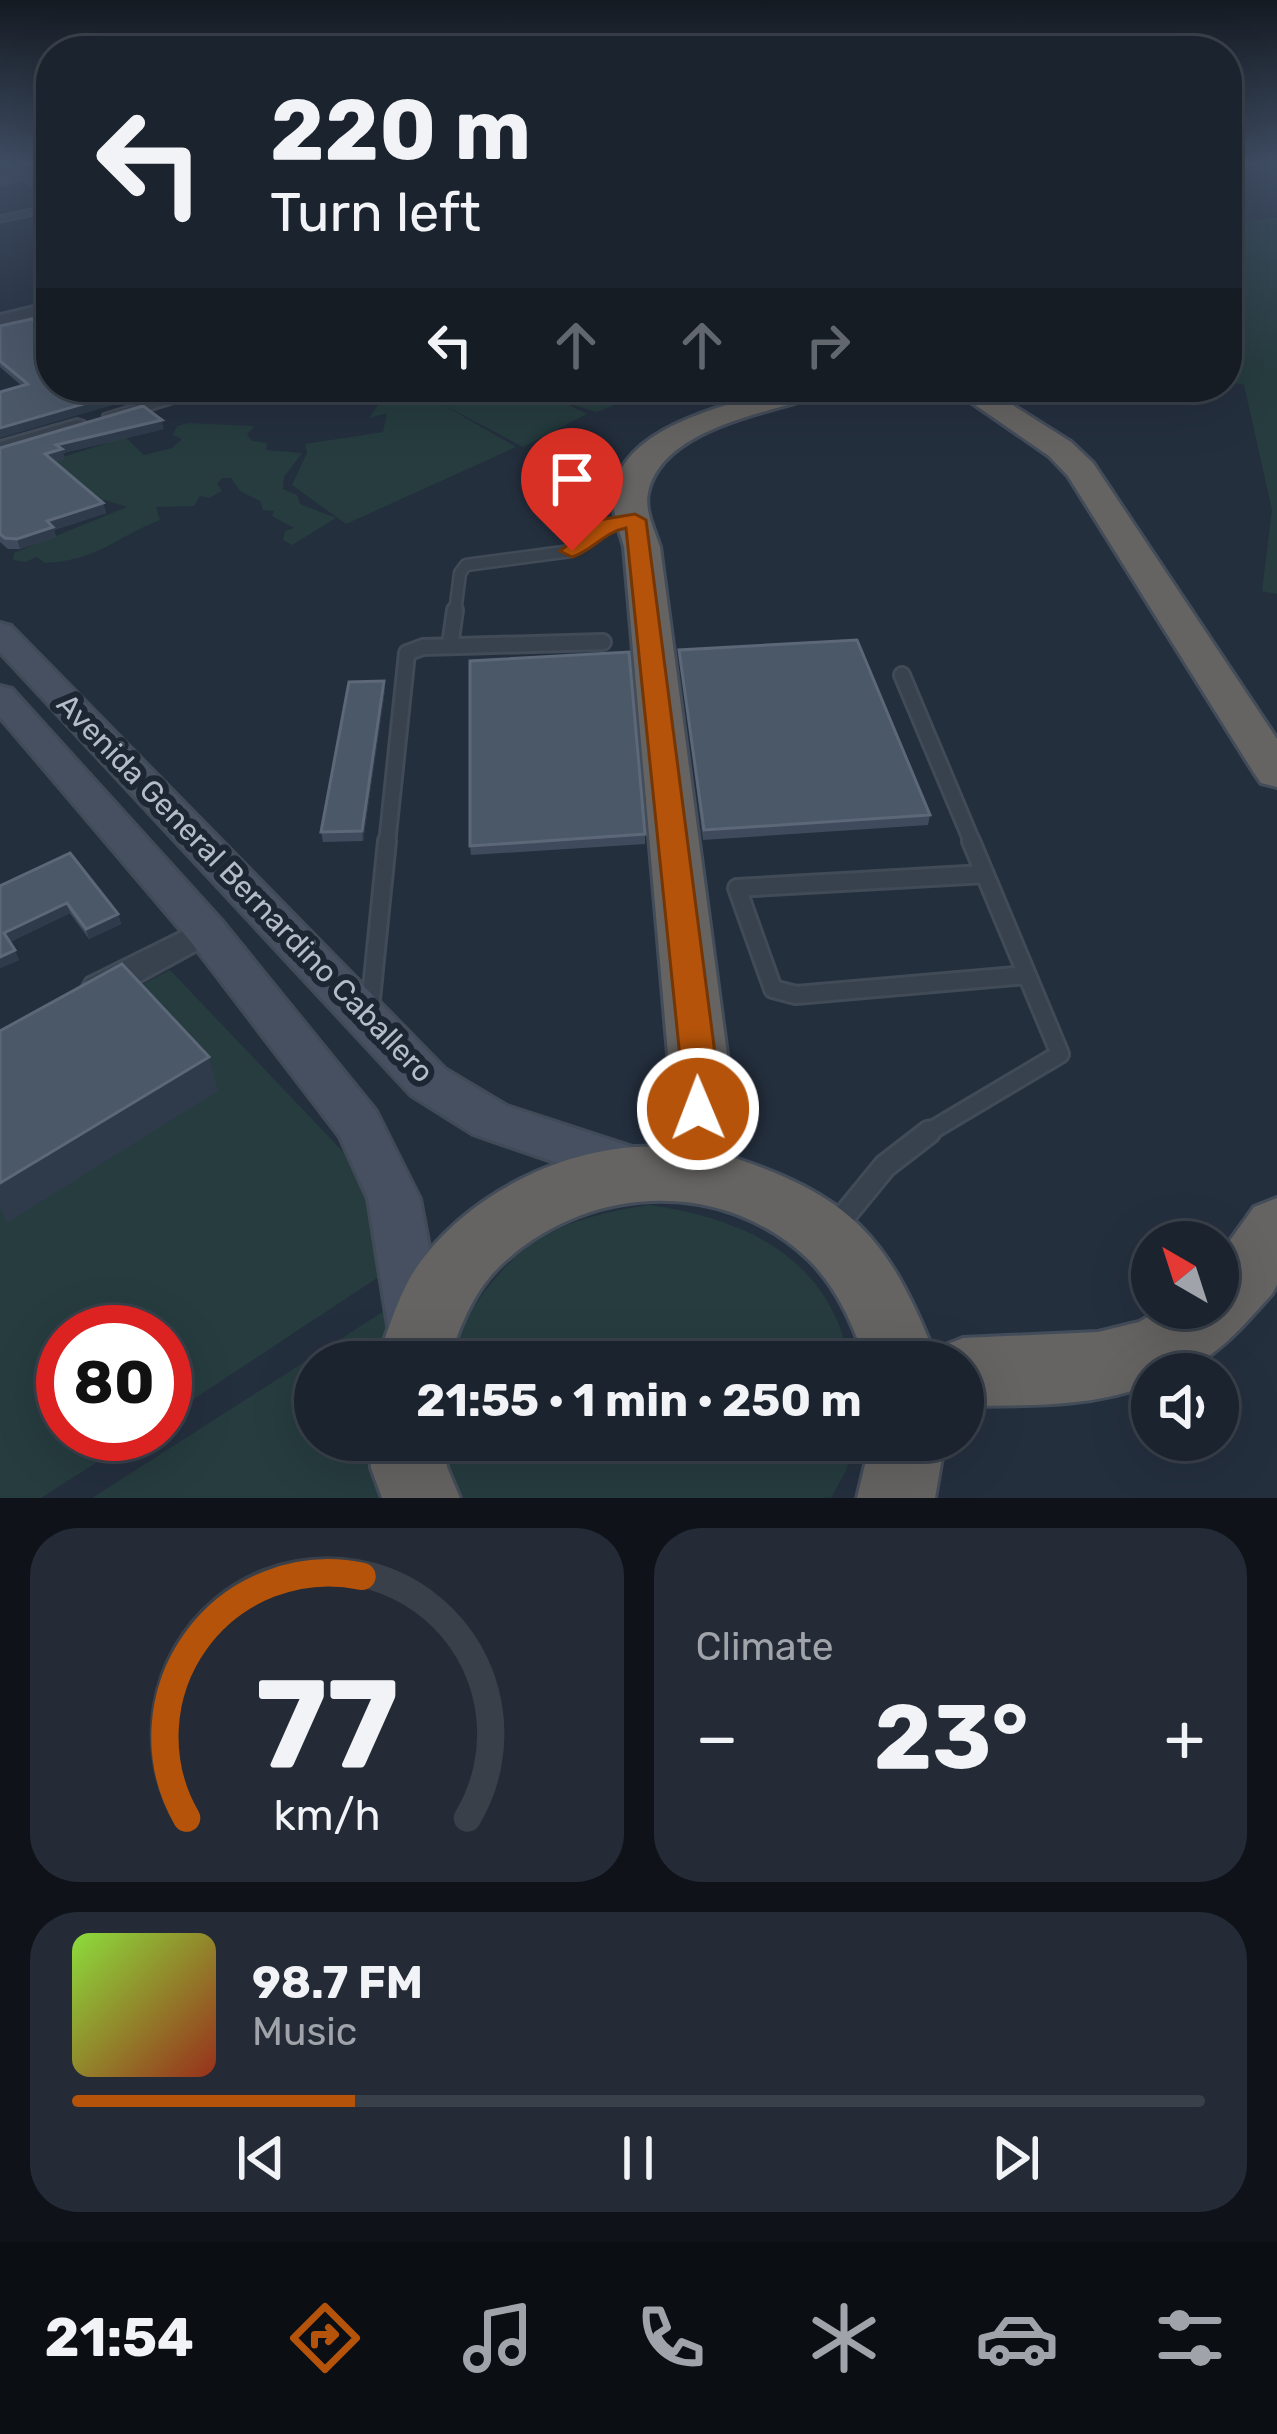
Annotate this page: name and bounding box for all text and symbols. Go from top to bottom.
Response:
text: 220 m [270,80,531,180]
icon: left [72,84,228,240]
text: Turn left [270,181,481,245]
icon: left [417,312,483,378]
icon: ahead [543,312,609,378]
icon: ahead [669,312,735,378]
icon: right [795,312,861,378]
pin [521,428,623,551]
icon: arrive [539,446,605,512]
street label: Avenida General Bernardino Caballero [49,686,441,1090]
position arrow [635,1046,761,1172]
north arrow [1131,1221,1239,1329]
map controls [1131,1221,1239,1461]
speed limit sign: 80 [36,1305,192,1461]
button: sound [1131,1353,1239,1461]
text: 21:55 · 1 min · 250 m [416,1374,862,1427]
text: Climate [696,1624,834,1670]
text: 77 [255,1650,398,1798]
text: 23° [874,1684,1029,1791]
text: − [696,1698,738,1777]
text: + [1164,1698,1205,1777]
text: km/h [273,1790,380,1841]
text: 98.7 FM [252,1956,423,2009]
text: Music [252,2009,357,2055]
icon: previous [228,2125,294,2191]
icon: pause [605,2125,671,2191]
icon: next [983,2125,1049,2191]
icon: directions [283,2296,367,2380]
icon: music [456,2296,540,2380]
icon: phone [629,2296,713,2380]
icon: climate [802,2296,886,2380]
icon: car [975,2296,1059,2380]
icon: filters [1148,2296,1232,2380]
text: 21:54 [45,2306,194,2370]

